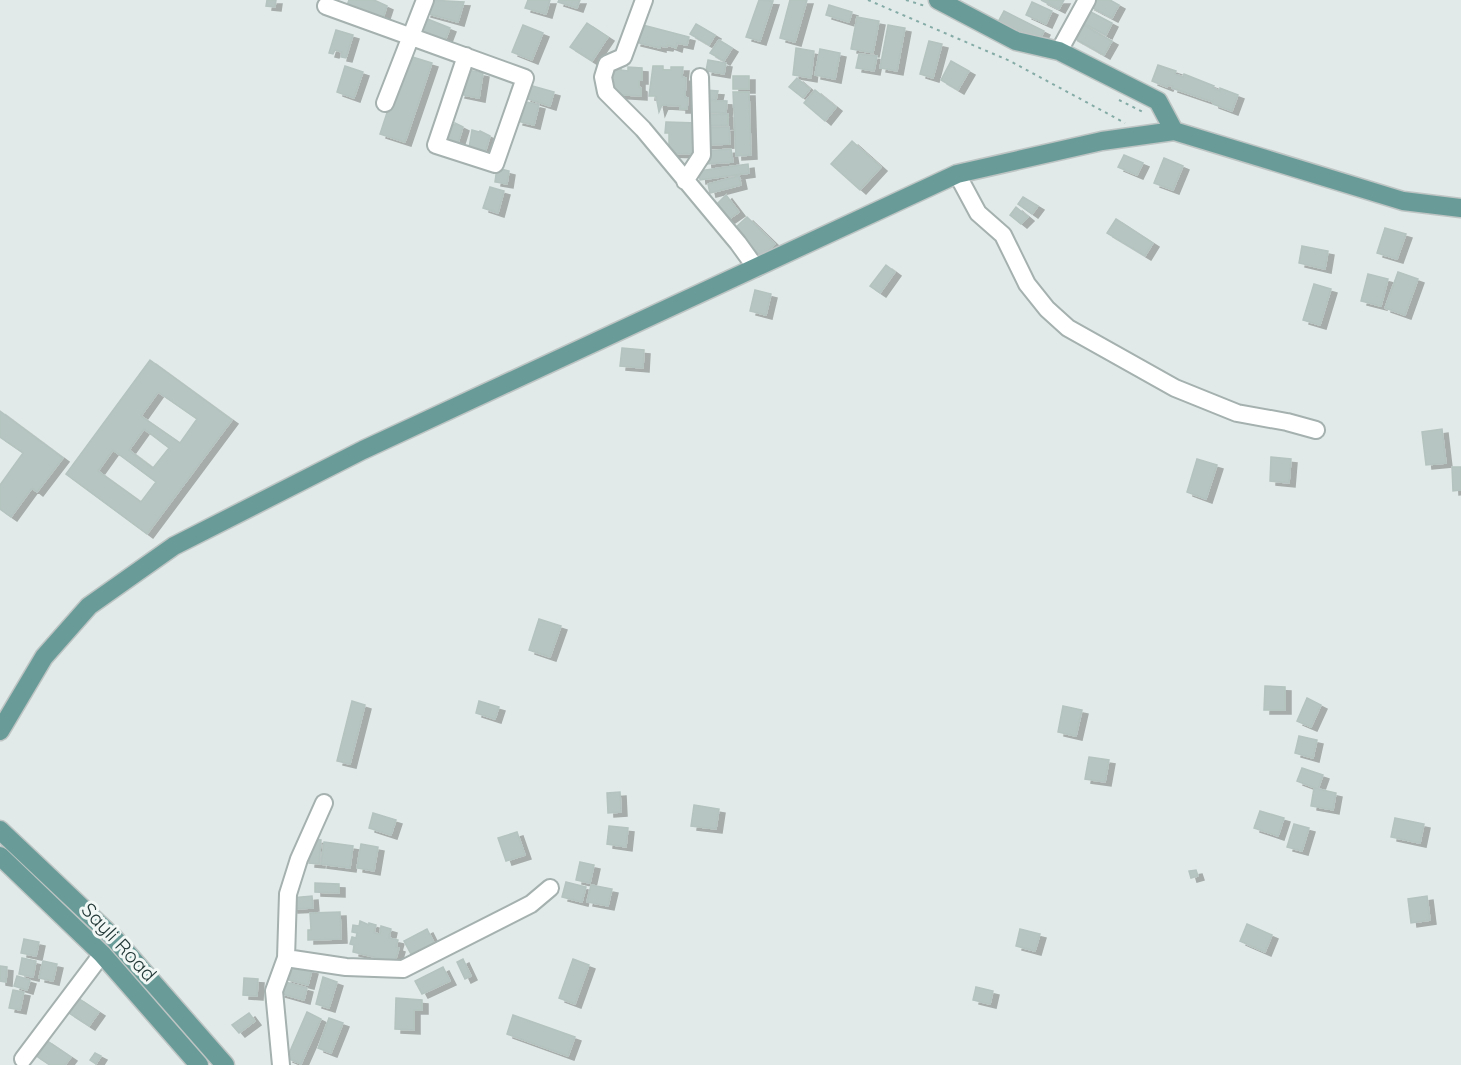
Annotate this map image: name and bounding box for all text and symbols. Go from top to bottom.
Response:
street label: Sayli Road [77,897,162,986]

